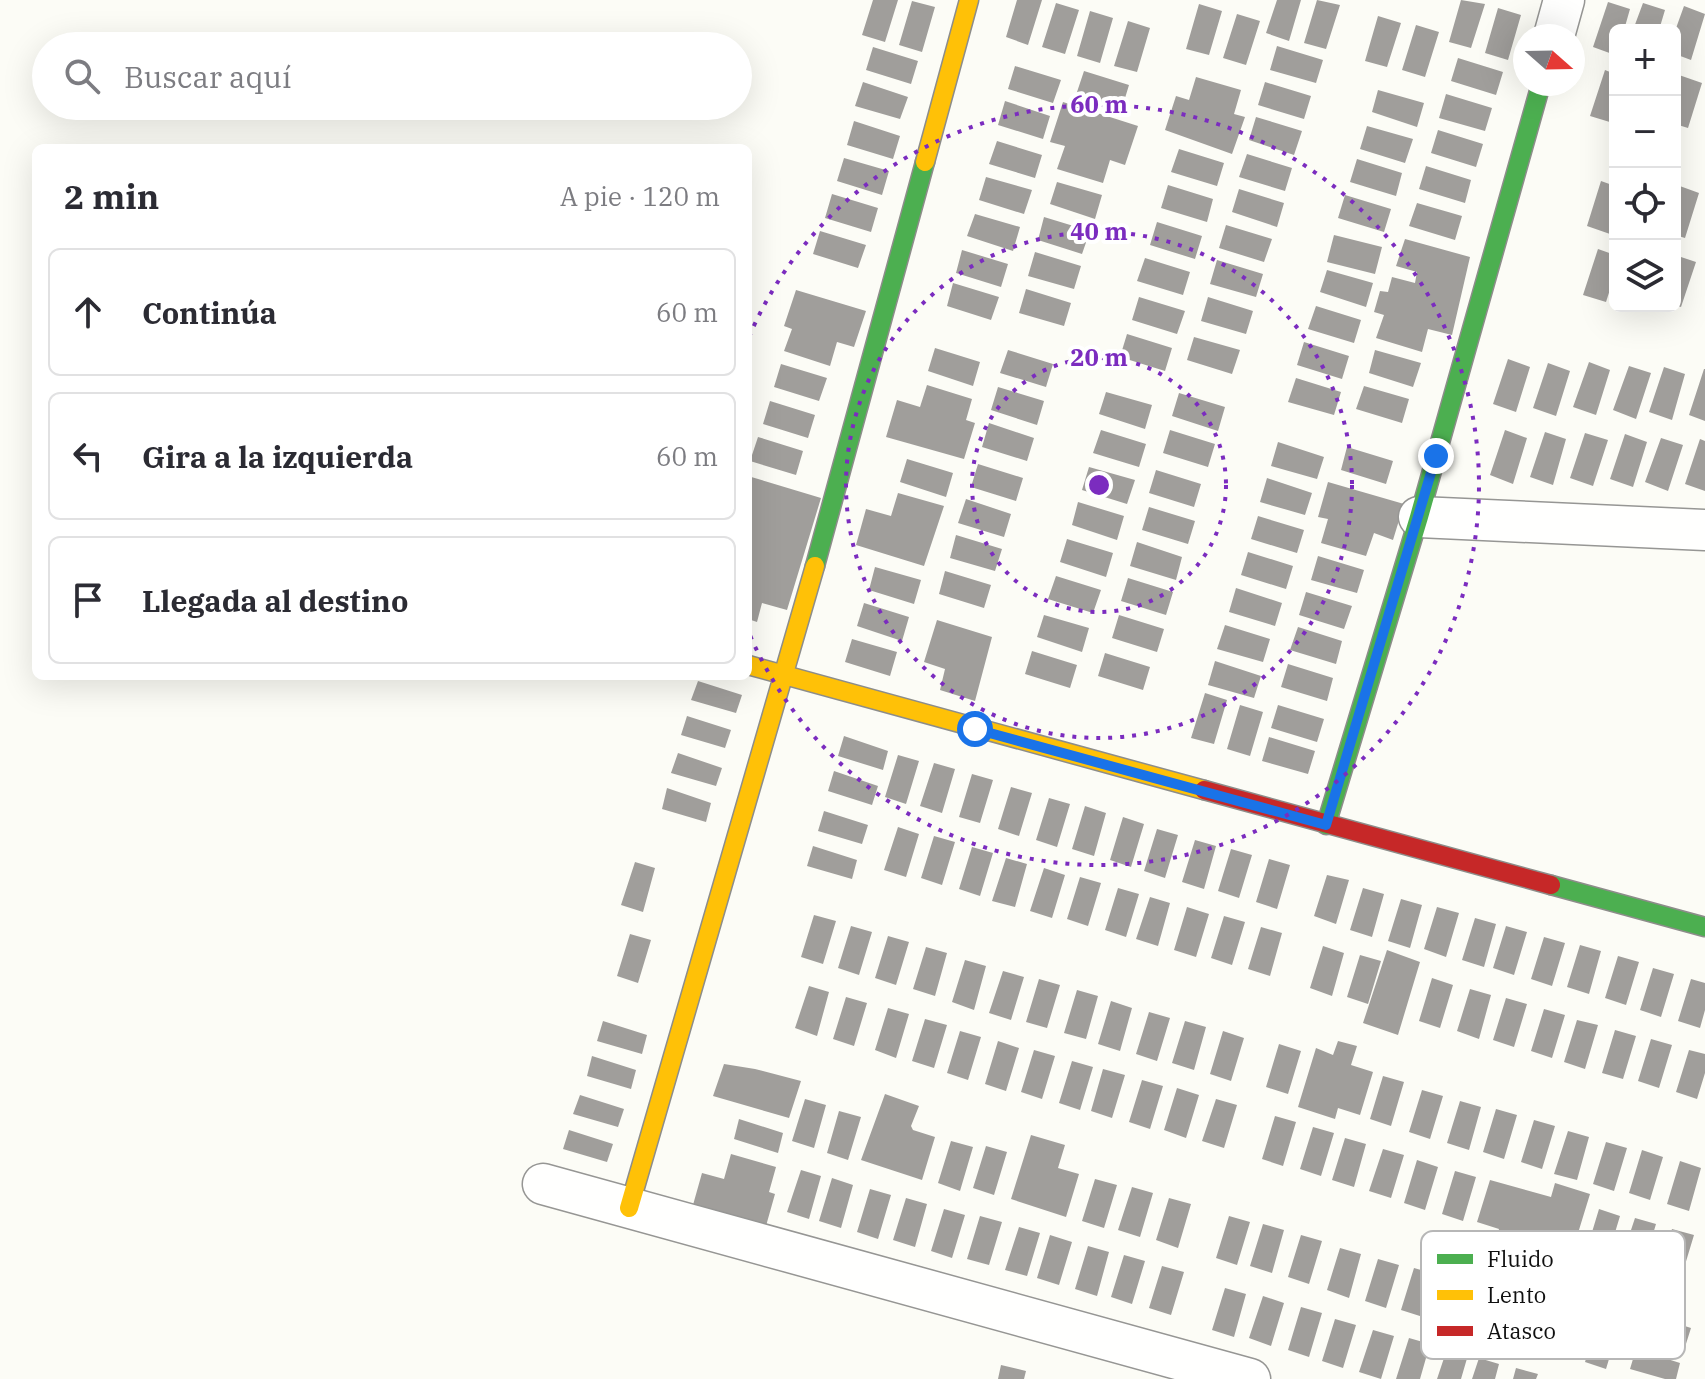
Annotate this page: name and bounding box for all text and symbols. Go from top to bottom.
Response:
north arrow [1513,24,1585,96]
map controls [1609,24,1681,312]
button: + [1609,24,1681,96]
search box [32,32,752,120]
icon: search [60,54,104,98]
text: Buscar aquí [124,57,291,96]
text: 60 m [1070,88,1128,120]
button: − [1609,96,1681,168]
button: locate [1609,168,1681,240]
text: 2 min [64,174,159,218]
text: A pie · 120 m [560,179,720,213]
text: 40 m [1070,215,1128,247]
button: layers [1609,240,1681,312]
icon: ahead [66,290,110,334]
text: Continúa [142,293,277,332]
text: 60 m [656,295,718,329]
text: 20 m [1070,341,1128,373]
icon: left [66,434,110,478]
text: Gira a la izquierda [142,437,413,476]
route end [1418,438,1454,474]
text: 60 m [656,439,718,473]
centre of rings [1085,471,1113,499]
icon: arrive [66,578,110,622]
text: Llegada al destino [142,581,408,620]
route start [957,711,993,747]
legend [1421,1231,1685,1359]
text: Fluido [1487,1244,1554,1273]
text: Lento [1487,1280,1546,1309]
text: Atasco [1487,1316,1556,1345]

